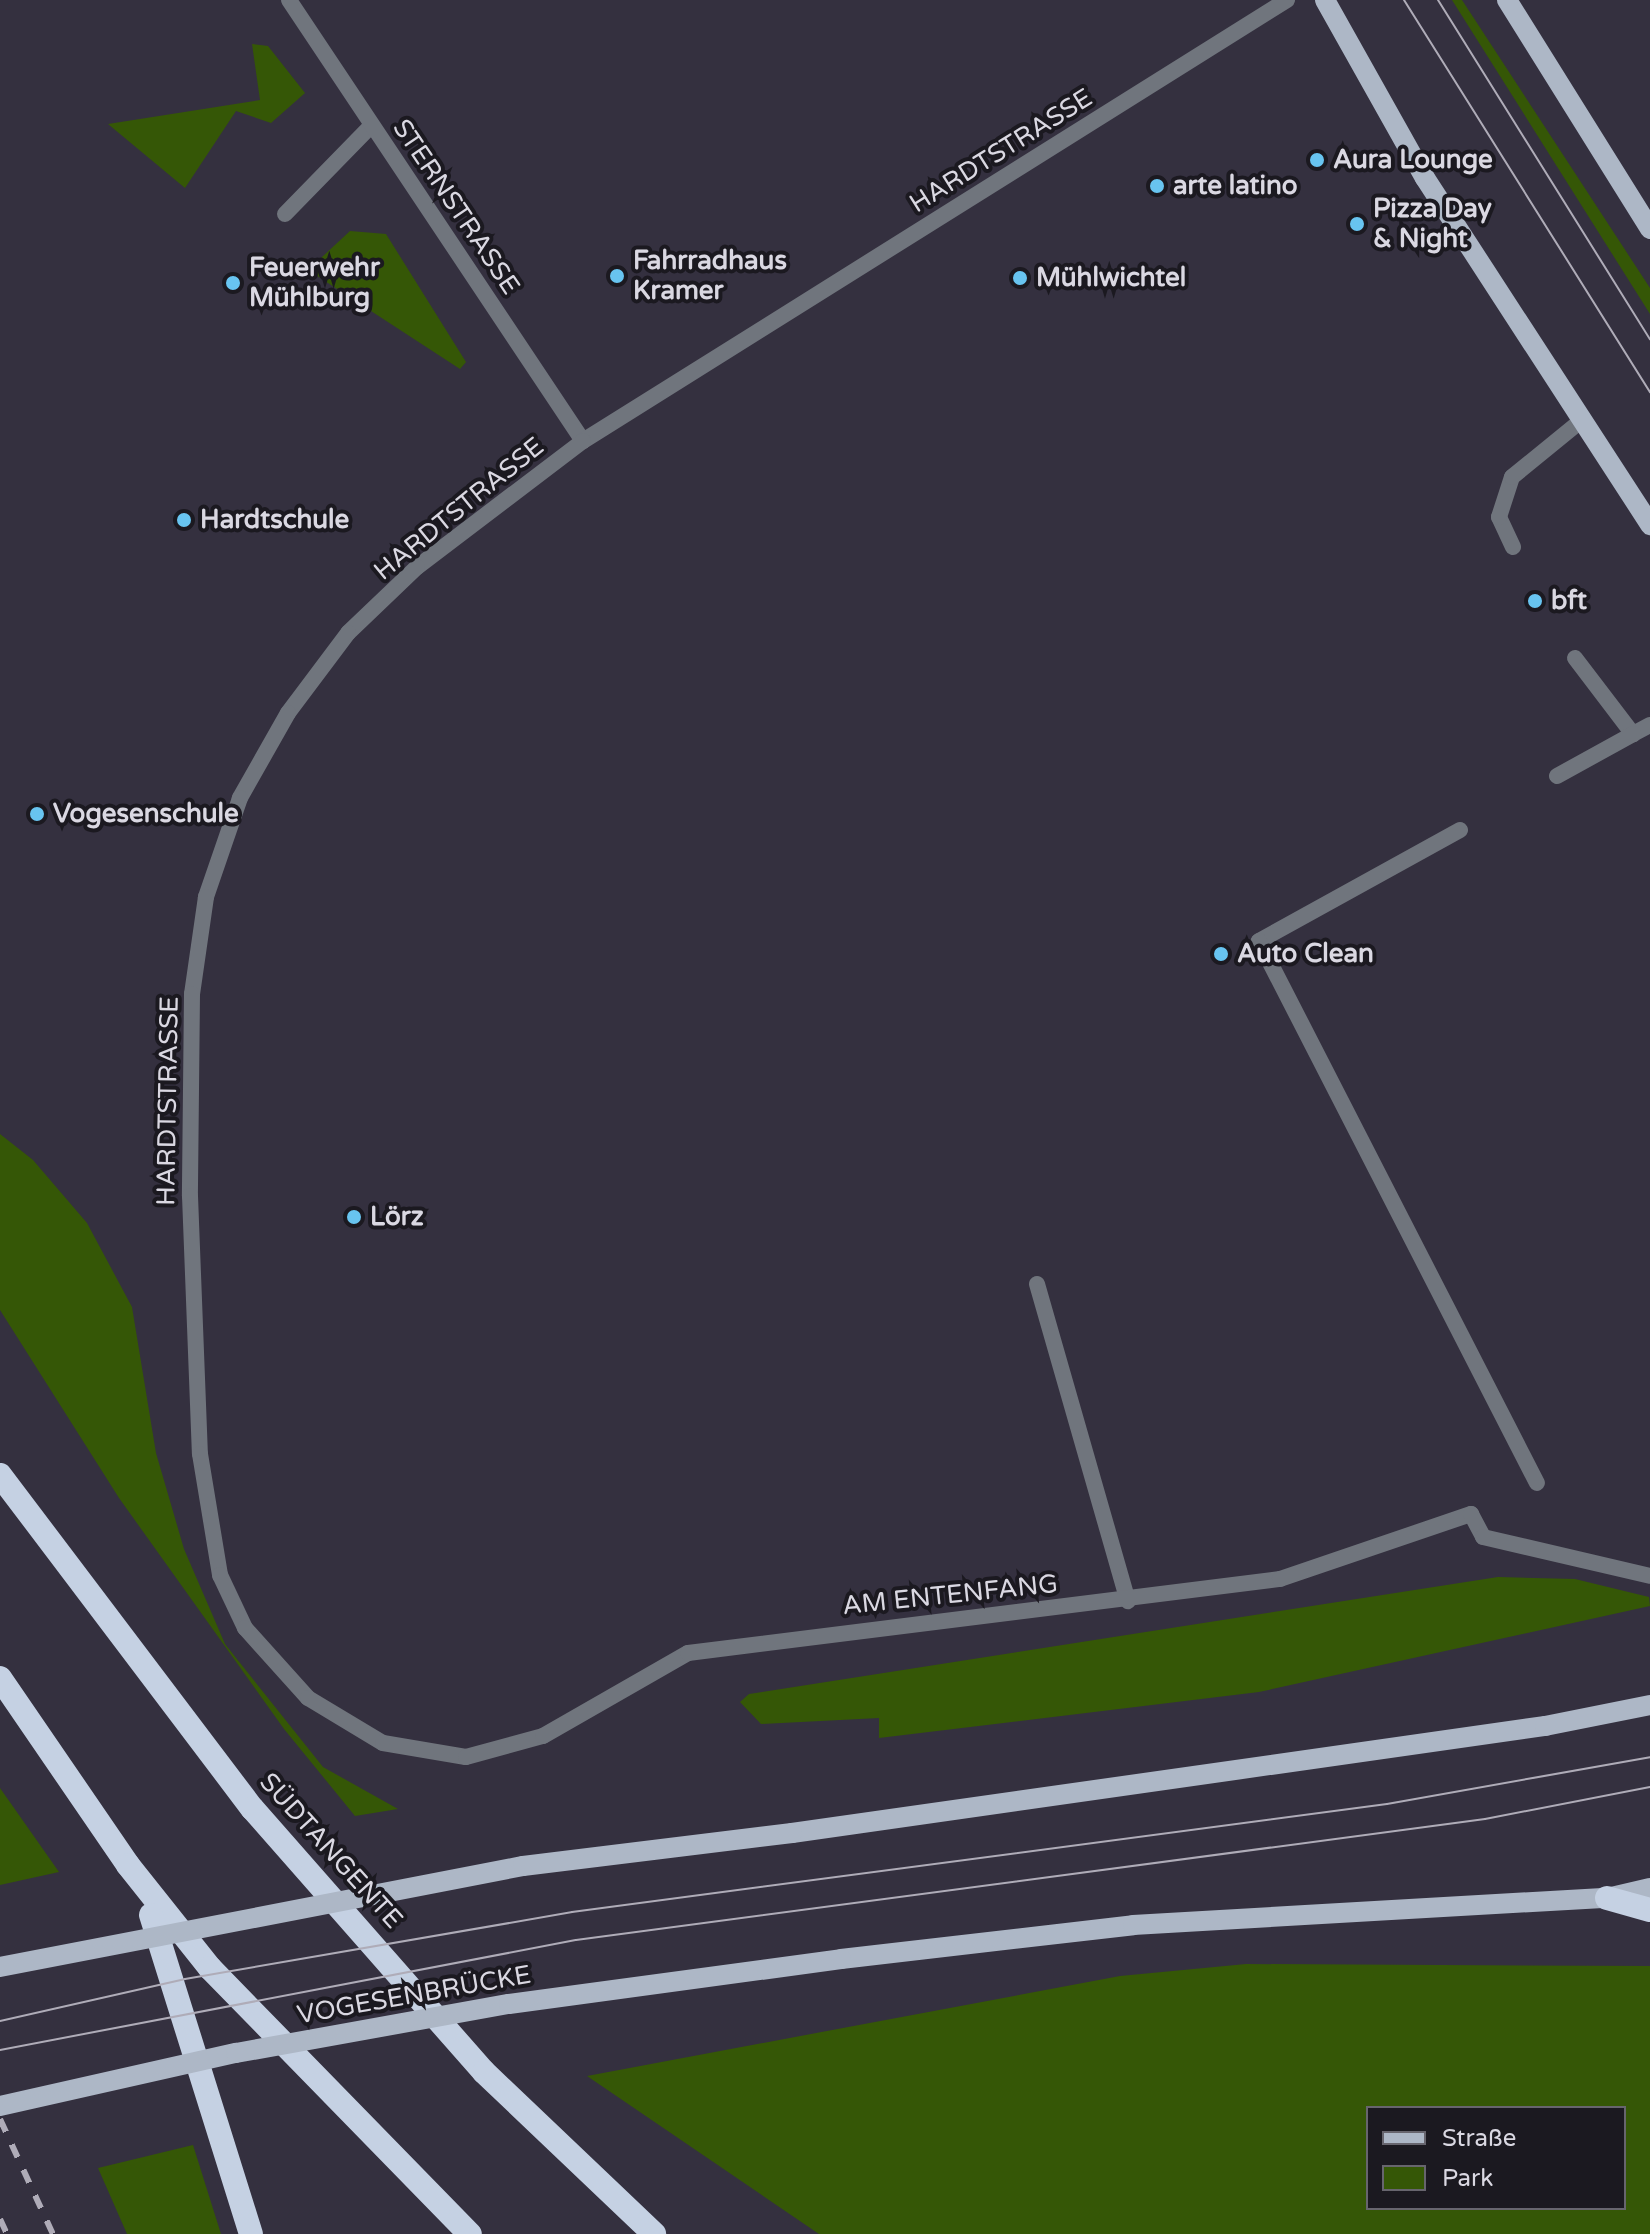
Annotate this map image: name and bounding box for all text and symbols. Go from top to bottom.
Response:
street label: HARDTSTRASSE [904,82,1098,220]
street label: STERNSTRASSE [386,114,526,300]
place label: Aura Lounge [1333,144,1493,176]
marker: Aura Lounge [1308,151,1326,169]
place label: arte latino [1173,170,1298,202]
marker: arte latino [1148,177,1166,195]
place label: Pizza Day & Night [1373,193,1492,254]
marker: Pizza Day & Night [1348,215,1366,233]
place label: Fahrradhaus Kramer [633,245,787,306]
place label: Feuerwehr Mühlburg [249,252,380,314]
place label: Mühlwichtel [1036,262,1186,294]
marker: Fahrradhaus Kramer [608,267,626,285]
marker: Mühlwichtel [1011,269,1029,287]
marker: Feuerwehr Mühlburg [224,274,242,292]
street label: HARDTSTRASSE [368,431,550,587]
place label: Hardtschule [200,504,349,536]
marker: Hardtschule [175,511,193,529]
place label: bft [1551,585,1587,617]
marker: bft [1526,592,1544,610]
place label: Vogesenschule [53,798,239,830]
marker: Vogesenschule [28,805,46,823]
place label: Auto Clean [1237,938,1374,970]
marker: Auto Clean [1212,945,1230,963]
street label: HARDTSTRASSE [151,996,185,1206]
place label: Lörz [370,1201,424,1233]
marker: Lörz [345,1208,363,1226]
street label: AM ENTENFANG [841,1568,1059,1622]
street label: SÜDTANGENTE [253,1767,409,1935]
street label: VOGESENBRÜCKE [295,1959,533,2031]
legend [1366,2106,1626,2210]
text: Straße [1442,2124,1516,2153]
text: Park [1442,2164,1493,2193]

